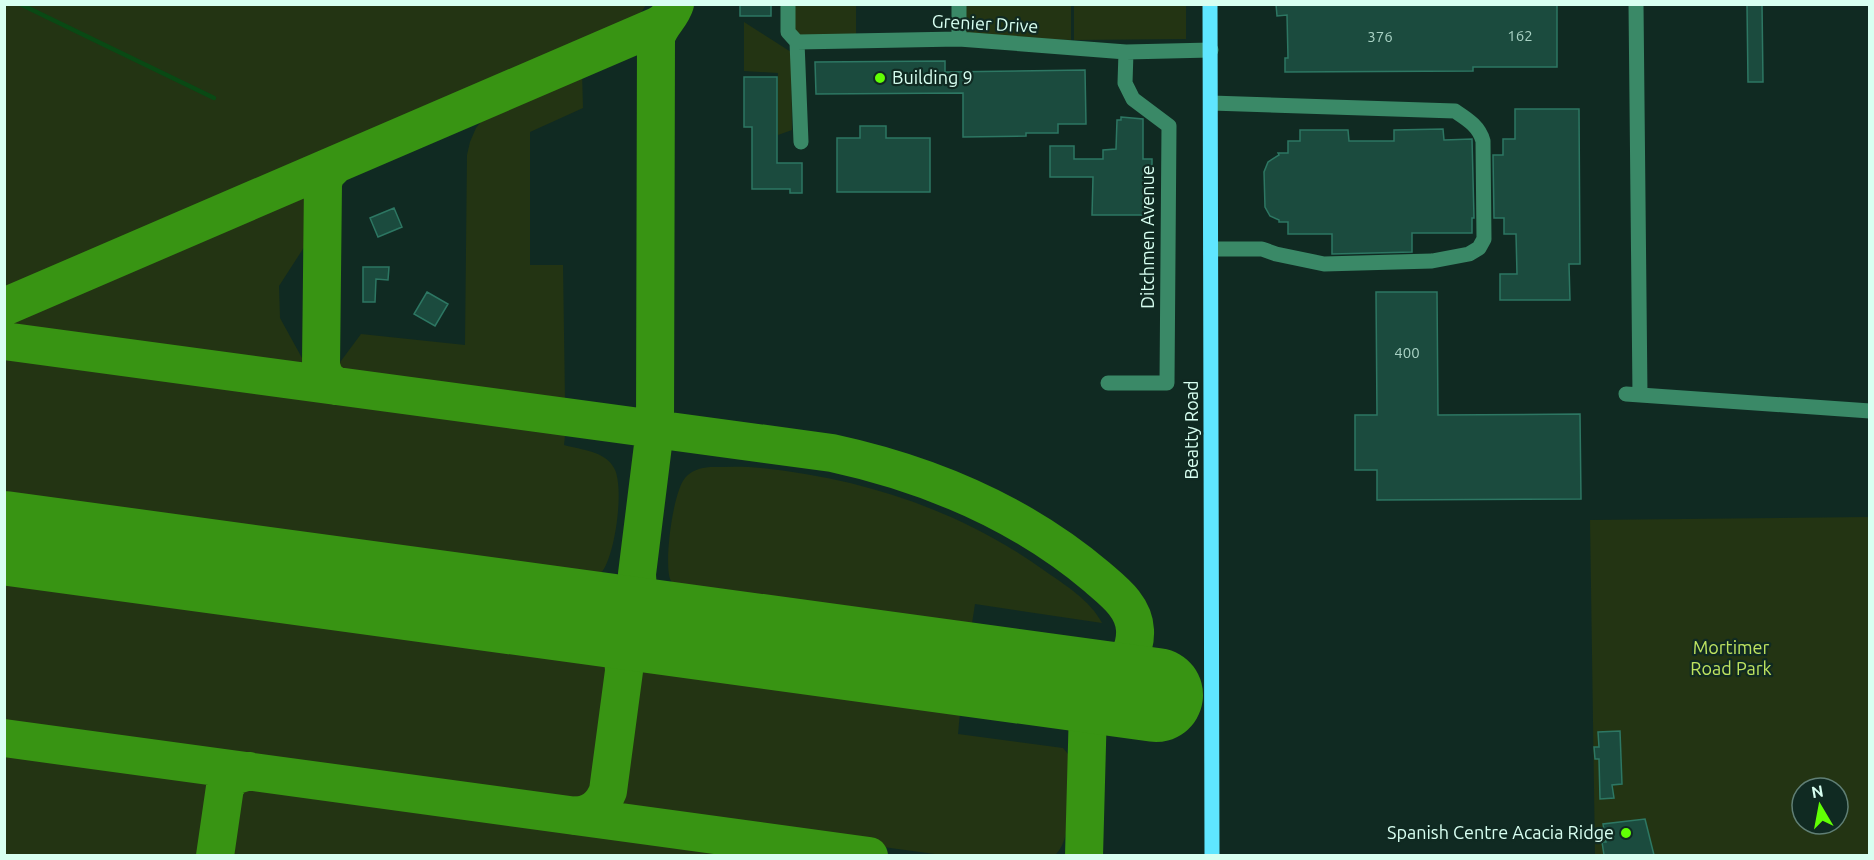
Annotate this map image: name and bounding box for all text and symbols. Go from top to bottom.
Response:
street label: Grenier Drive [931,10,1039,36]
house number: 162 [1507,27,1533,44]
house number: 376 [1367,28,1393,45]
place label: Building 9 [892,67,973,87]
marker: Building 9 [873,71,887,85]
street label: Ditchmen Avenue [1137,165,1157,309]
house number: 400 [1394,344,1420,361]
street label: Beatty Road [1181,380,1201,480]
park label: Mortimer Road Park [1690,637,1772,678]
north arrow [1790,776,1850,836]
text: N [1810,781,1825,801]
place label: Spanish Centre Acacia Ridge [1387,822,1614,842]
marker: Spanish Centre Acacia Ridge [1619,826,1633,840]

